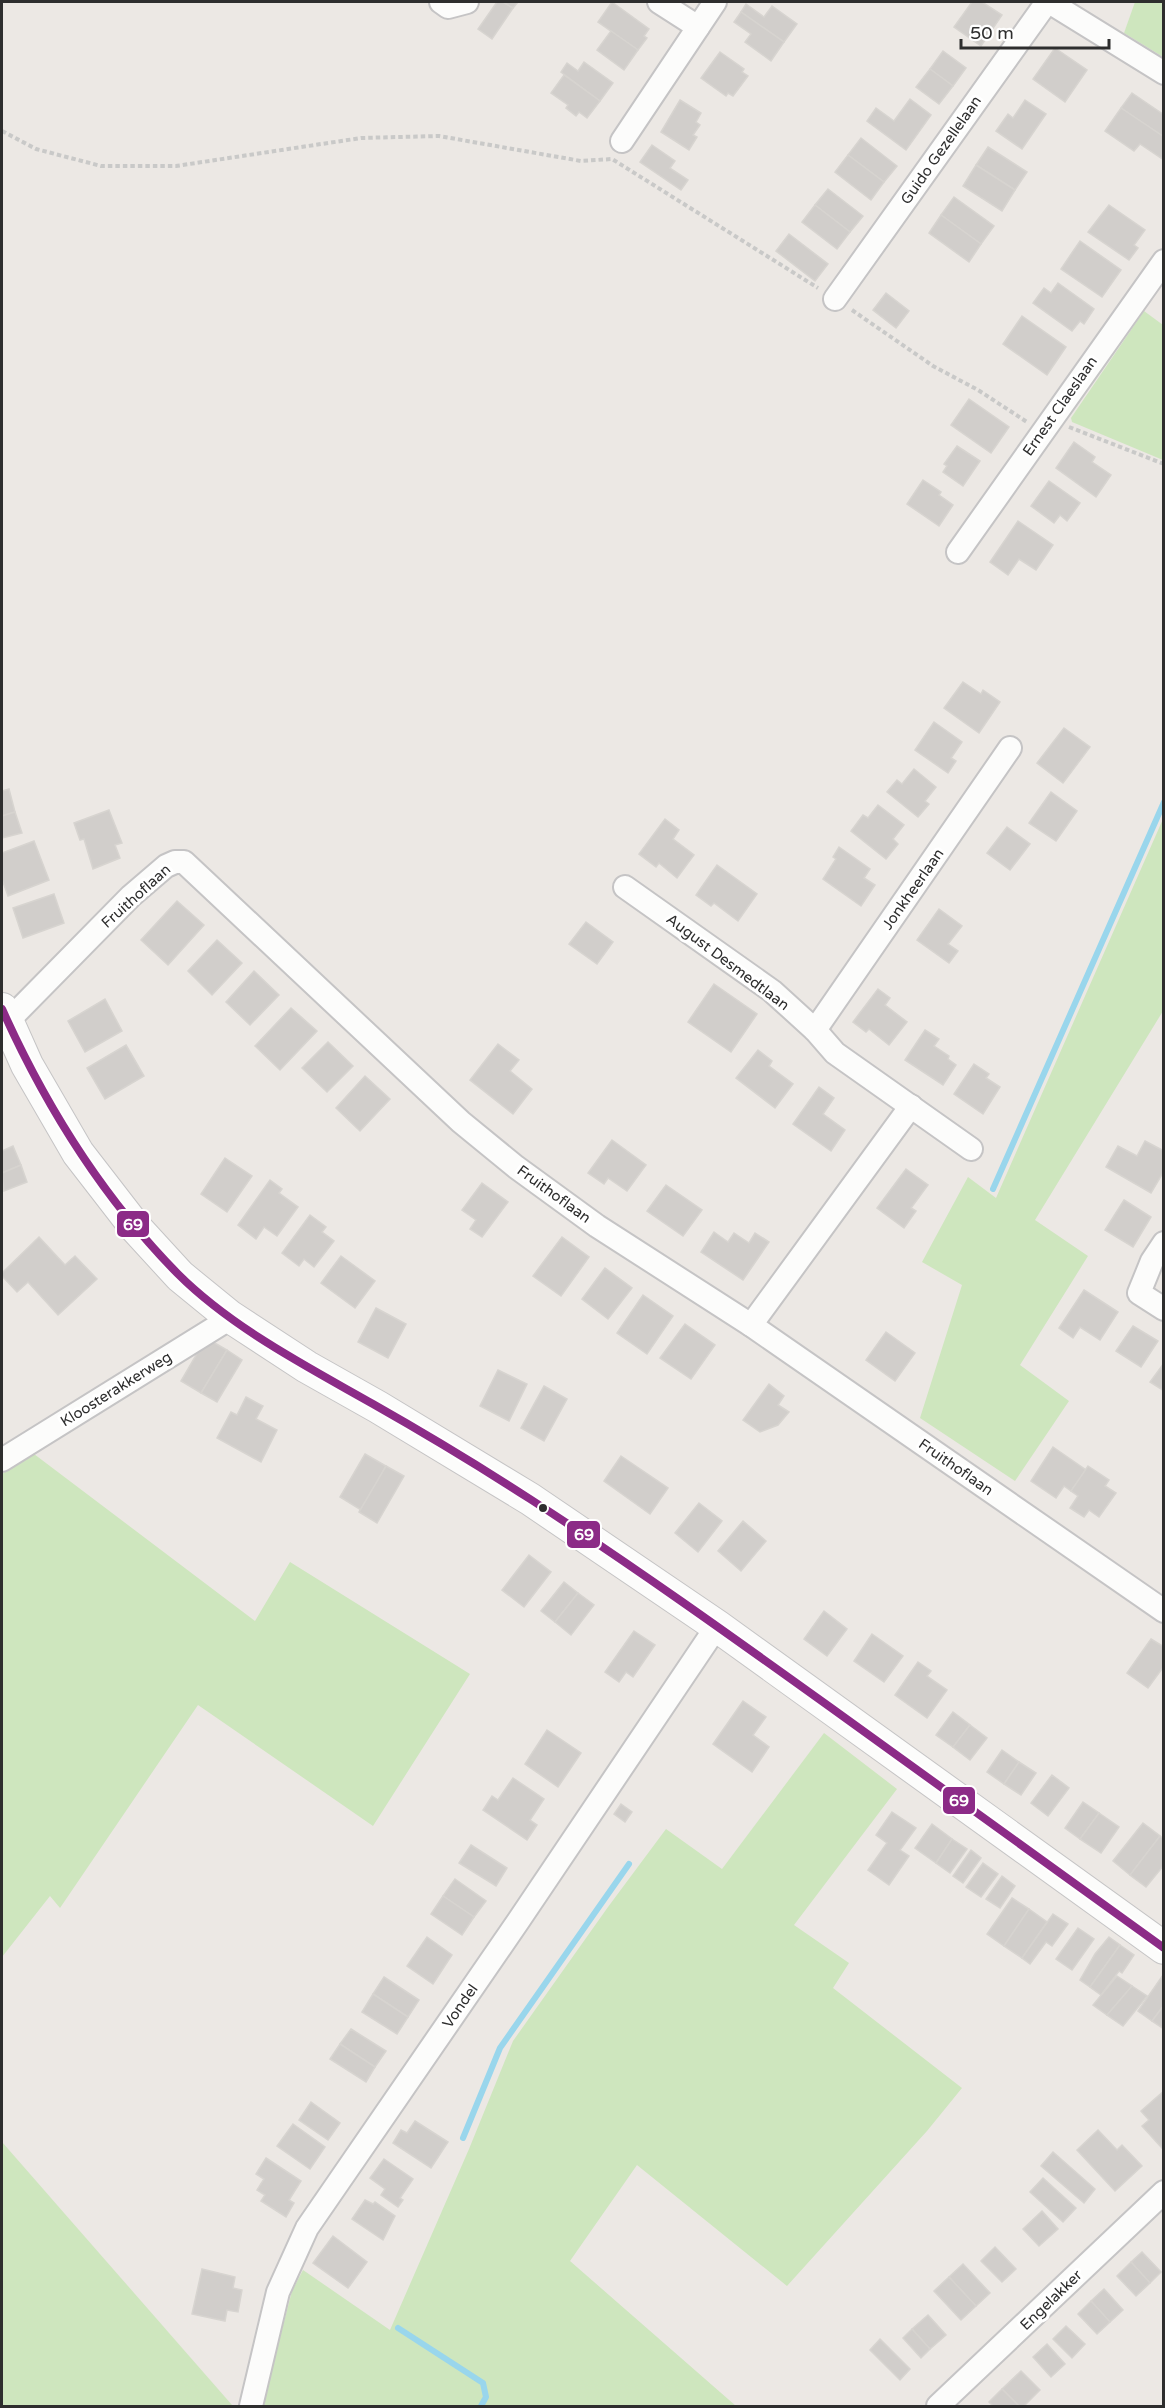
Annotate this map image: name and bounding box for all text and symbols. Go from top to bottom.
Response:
scale bar [961,12,1110,50]
text: 50 m [970,22,1014,44]
street label: Guido Gezellelaan [897,92,985,208]
street label: Ernest Claeslaan [1019,353,1101,459]
street label: Jonkheerlaan [878,845,948,933]
street label: Fruithoflaan [98,860,174,932]
street label: August Desmedtlaan [663,910,793,1014]
street label: Fruithoflaan [514,1161,594,1227]
line badge: 69 [116,1210,150,1238]
text: 69 [123,1215,143,1235]
street label: Kloosterakkerweg [57,1348,175,1430]
street label: Fruithoflaan [915,1435,997,1499]
unlabelled marker [537,1502,549,1514]
line badge: 69 [566,1520,601,1549]
text: 69 [574,1525,594,1545]
line badge: 69 [942,1786,976,1815]
text: 69 [949,1791,969,1811]
street label: Vondel [438,1981,482,2031]
street label: Engelakker [1016,2266,1086,2334]

